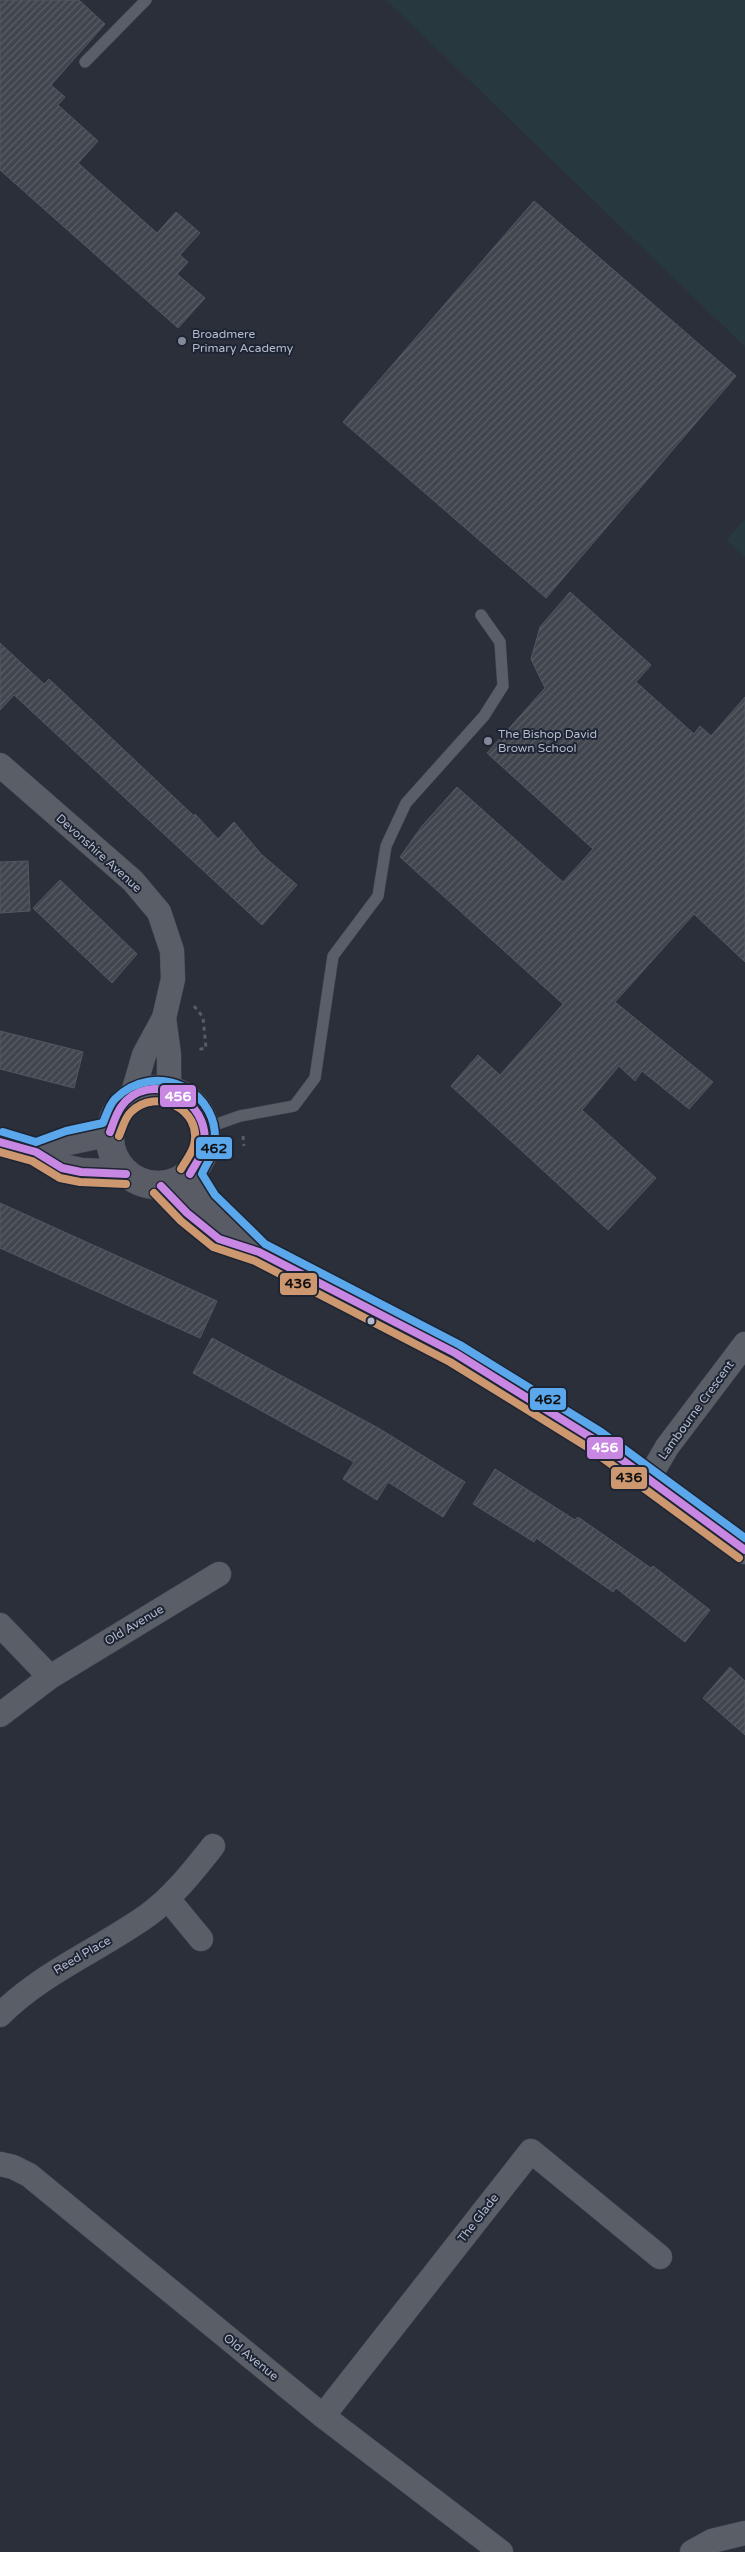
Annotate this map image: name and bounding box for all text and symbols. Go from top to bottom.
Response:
place label: Broadmere Primary Academy [192,327,294,355]
marker: Broadmere Primary Academy [176,335,188,347]
place label: The Bishop David Brown School [498,727,597,755]
marker: The Bishop David Brown School [482,735,494,747]
street label: Devonshire Avenue [54,811,145,895]
line badge: 456 [159,1084,197,1108]
text: 456 [165,1088,191,1105]
line badge: 462 [195,1136,233,1160]
text: 462 [201,1140,227,1157]
line badge: 436 [279,1272,318,1296]
text: 436 [285,1275,311,1292]
unlabelled marker [366,1316,376,1326]
street label: Lambourne Crescent [655,1358,737,1462]
line badge: 462 [529,1387,567,1411]
text: 462 [535,1391,561,1408]
line badge: 456 [586,1436,624,1460]
text: 456 [592,1439,618,1456]
line badge: 436 [610,1466,648,1490]
text: 436 [616,1469,642,1486]
street label: Old Avenue [102,1602,166,1648]
street label: Reed Place [51,1933,113,1977]
street label: The Glade [455,2191,501,2245]
street label: Old Avenue [221,2331,281,2383]

